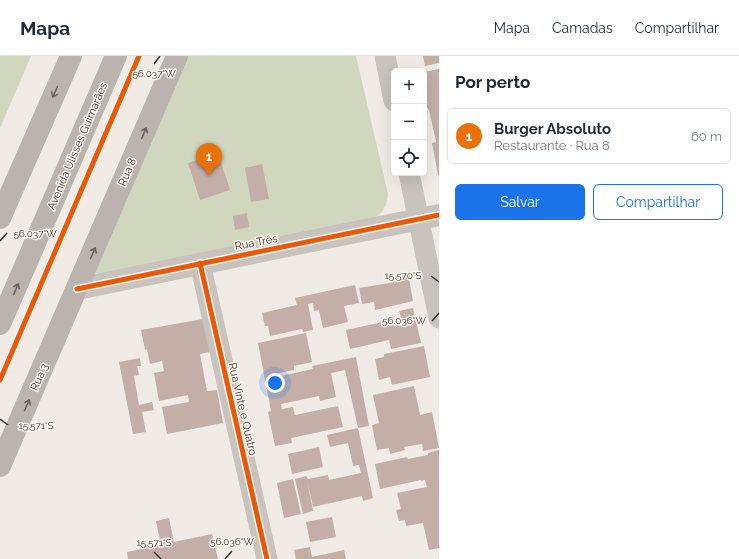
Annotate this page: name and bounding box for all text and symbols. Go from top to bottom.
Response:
text: Mapa [20,17,70,39]
text: Mapa [494,20,530,36]
text: Camadas [552,20,613,36]
text: Compartilhar [635,20,719,36]
text: 56.037°W [132,68,176,79]
map controls [391,68,427,176]
button: + [391,68,427,104]
text: Por perto [455,72,530,92]
street label: Avenida Ulisses Guimarães [45,81,110,212]
one-way arrow [51,85,58,97]
button: − [391,104,427,140]
text: Burger Absoluto [494,120,611,138]
one-way arrow [141,128,148,140]
text: 1 [466,129,472,144]
text: 60 m [691,129,722,144]
text: Restaurante · Rua 8 [494,138,610,153]
button: locate [391,140,427,176]
pin: 1 [196,143,222,176]
street label: Rua 8 [116,156,139,188]
button: Salvar [455,184,585,220]
button: Compartilhar [593,184,723,220]
text: 56.037°W [13,228,57,239]
street label: Rua Três [234,232,279,253]
one-way arrow [89,247,97,259]
text: 15.570°S [385,270,422,281]
one-way arrow [12,283,20,295]
text: 56.036°W [382,315,427,326]
street label: Rua Vinte e Quatro [225,361,260,457]
street label: Rua 3 [28,362,51,393]
your location [265,373,285,393]
one-way arrow [24,399,31,411]
text: 15.571°S [18,420,54,431]
text: 56.036°W [210,536,255,547]
text: 15.571°S [136,537,172,548]

